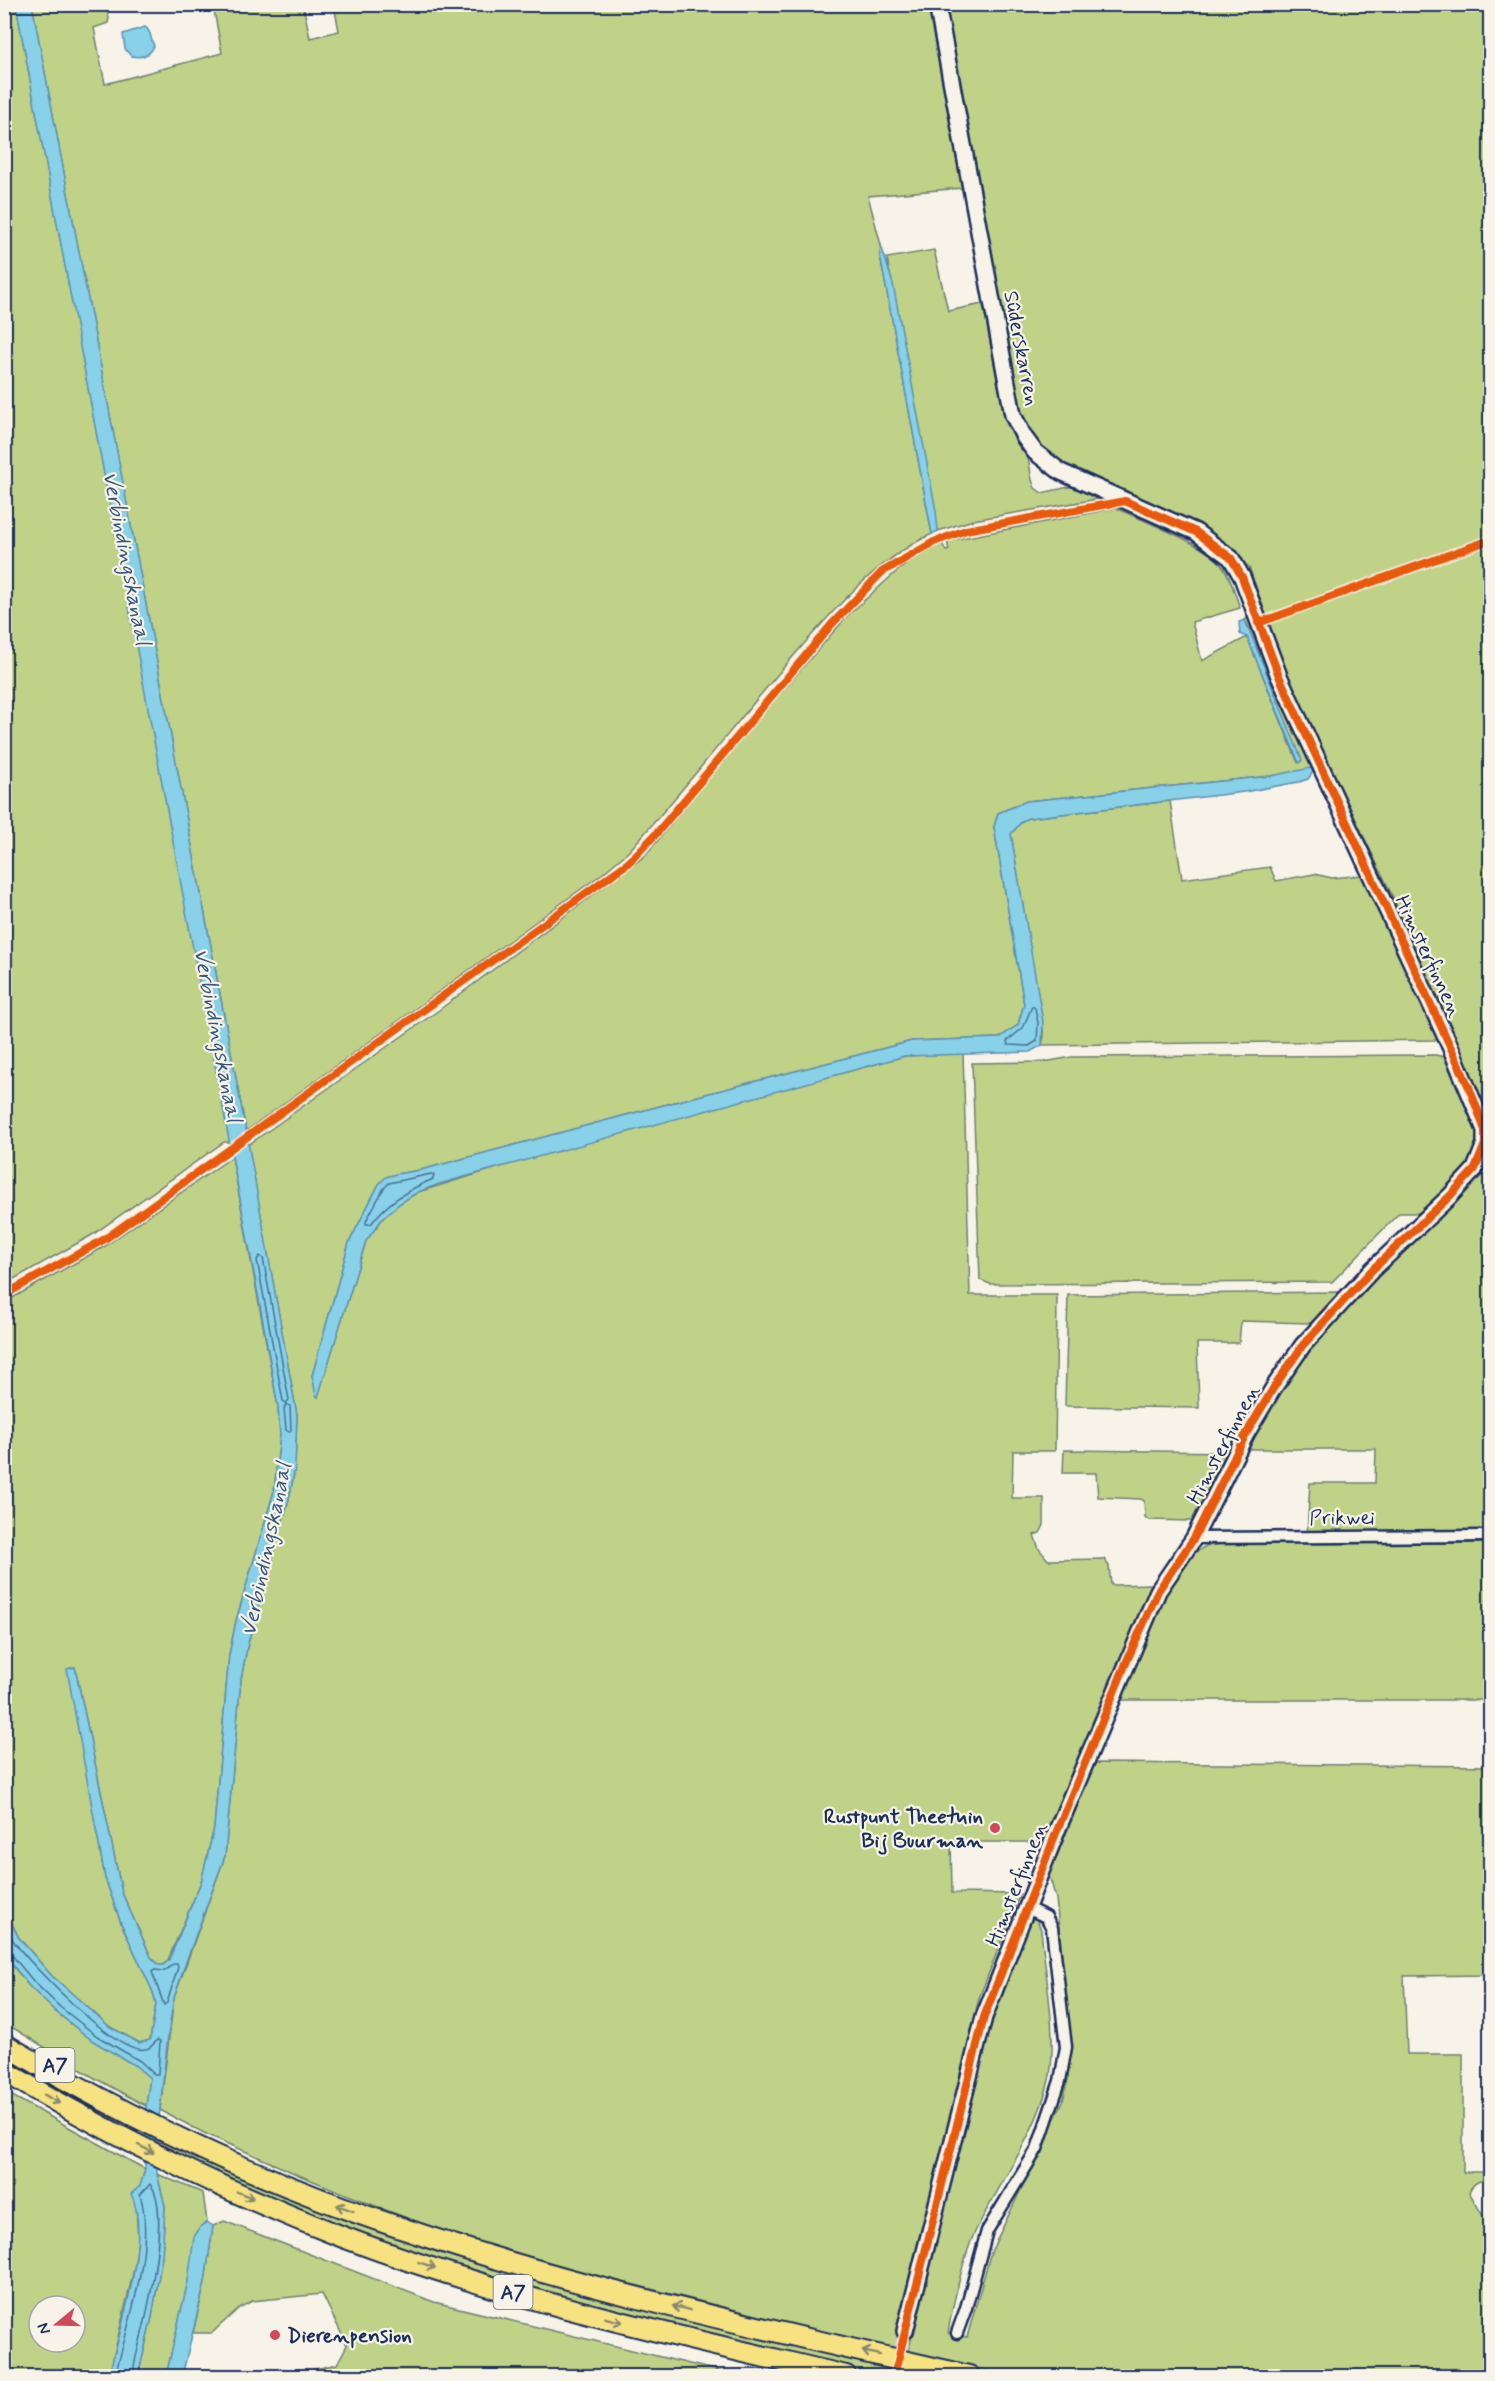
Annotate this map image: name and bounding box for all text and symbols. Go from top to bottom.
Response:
street label: Sûderskarren [996,288,1046,408]
water label: Verbindingskanaal [94,469,157,649]
street label: Himsterfinnen [1388,891,1469,1023]
water label: Verbindingskanaal [185,946,248,1126]
street label: Himsterfinnen [1181,1379,1267,1509]
water label: Verbindingskanaal [235,1459,300,1639]
street label: Prikwei [1309,1504,1375,1532]
place label: Rustpunt Theetuin Bij Buurman [824,1803,984,1855]
street label: Himsterfinnen [979,1818,1055,1951]
marker: Rustpunt Theetuin Bij Buurman [988,1821,1002,1835]
road number: A7 [36,2048,74,2082]
one-way arrow [43,2093,60,2105]
one-way arrow [136,2144,154,2155]
one-way arrow [235,2190,254,2201]
one-way arrow [336,2202,354,2213]
one-way arrow [417,2261,436,2272]
road number: A7 [494,2275,532,2309]
north arrow [27,2294,87,2354]
one-way arrow [672,2301,691,2313]
one-way arrow [604,2315,623,2327]
text: N [33,2320,56,2337]
place label: Dierenpension [287,2322,412,2350]
marker: Dierenpension [268,2328,282,2342]
one-way arrow [862,2347,881,2359]

